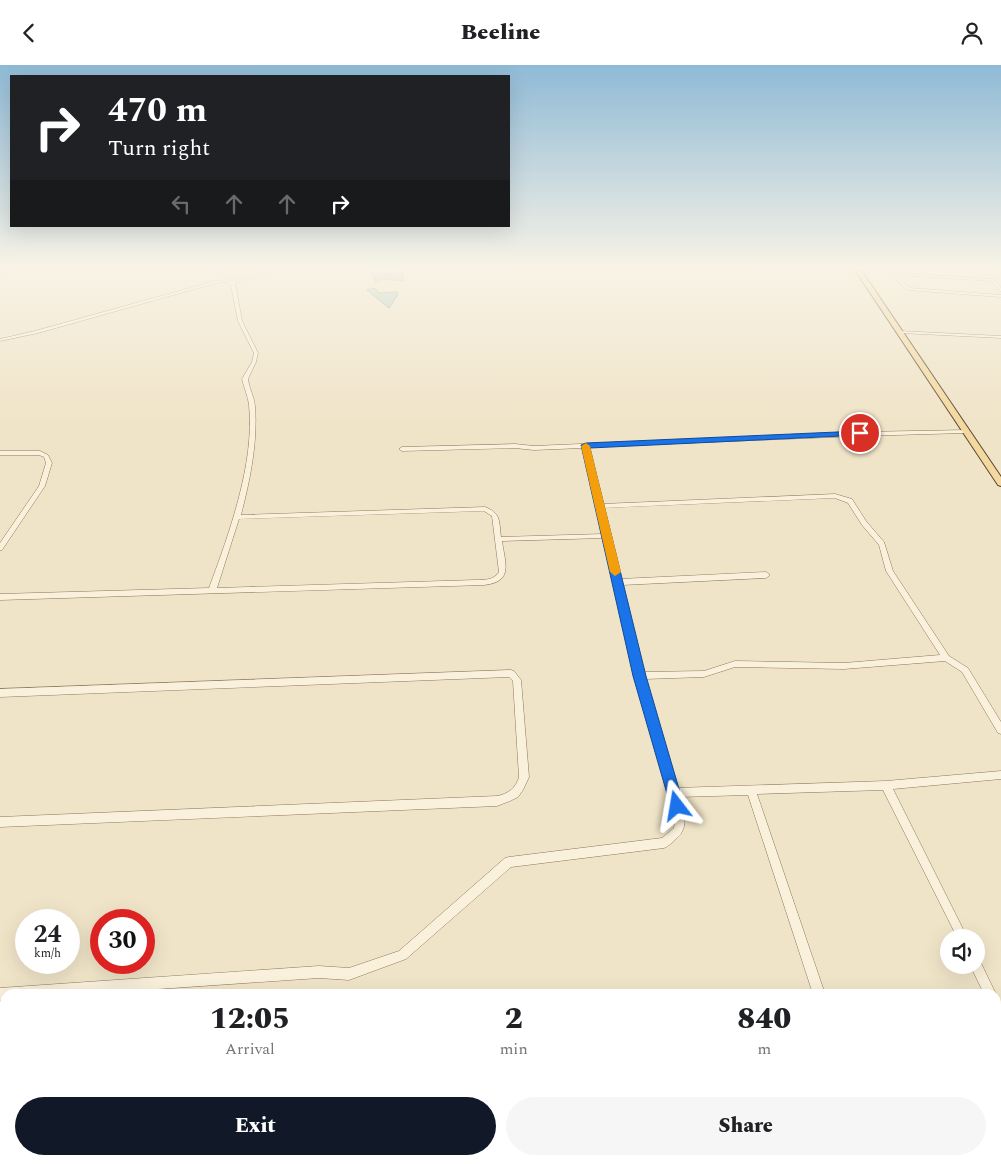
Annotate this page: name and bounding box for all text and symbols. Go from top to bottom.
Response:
text: Beeline [461,16,540,49]
icon: back [15,19,43,47]
icon: person [958,19,986,47]
text: 470 m [108,84,207,137]
icon: right [25,95,90,160]
text: Turn right [108,132,210,165]
icon: left [167,190,195,218]
icon: ahead [220,190,248,218]
icon: ahead [273,190,301,218]
icon: right [326,190,354,218]
pin [839,412,881,454]
icon: arrive [846,419,874,447]
position arrow [650,779,702,831]
speed limit sign: 30 [90,909,155,974]
text: 24 [33,916,62,954]
map controls [940,929,985,974]
button: sound [940,929,985,974]
text: km/h [34,944,61,963]
text: 12:05 [210,996,290,1042]
text: 2 [505,996,523,1042]
text: 840 [737,996,791,1042]
text: Arrival [225,1037,275,1061]
text: min [500,1037,528,1061]
text: m [757,1037,771,1061]
button: Exit [15,1097,496,1155]
button: Share [506,1097,986,1155]

